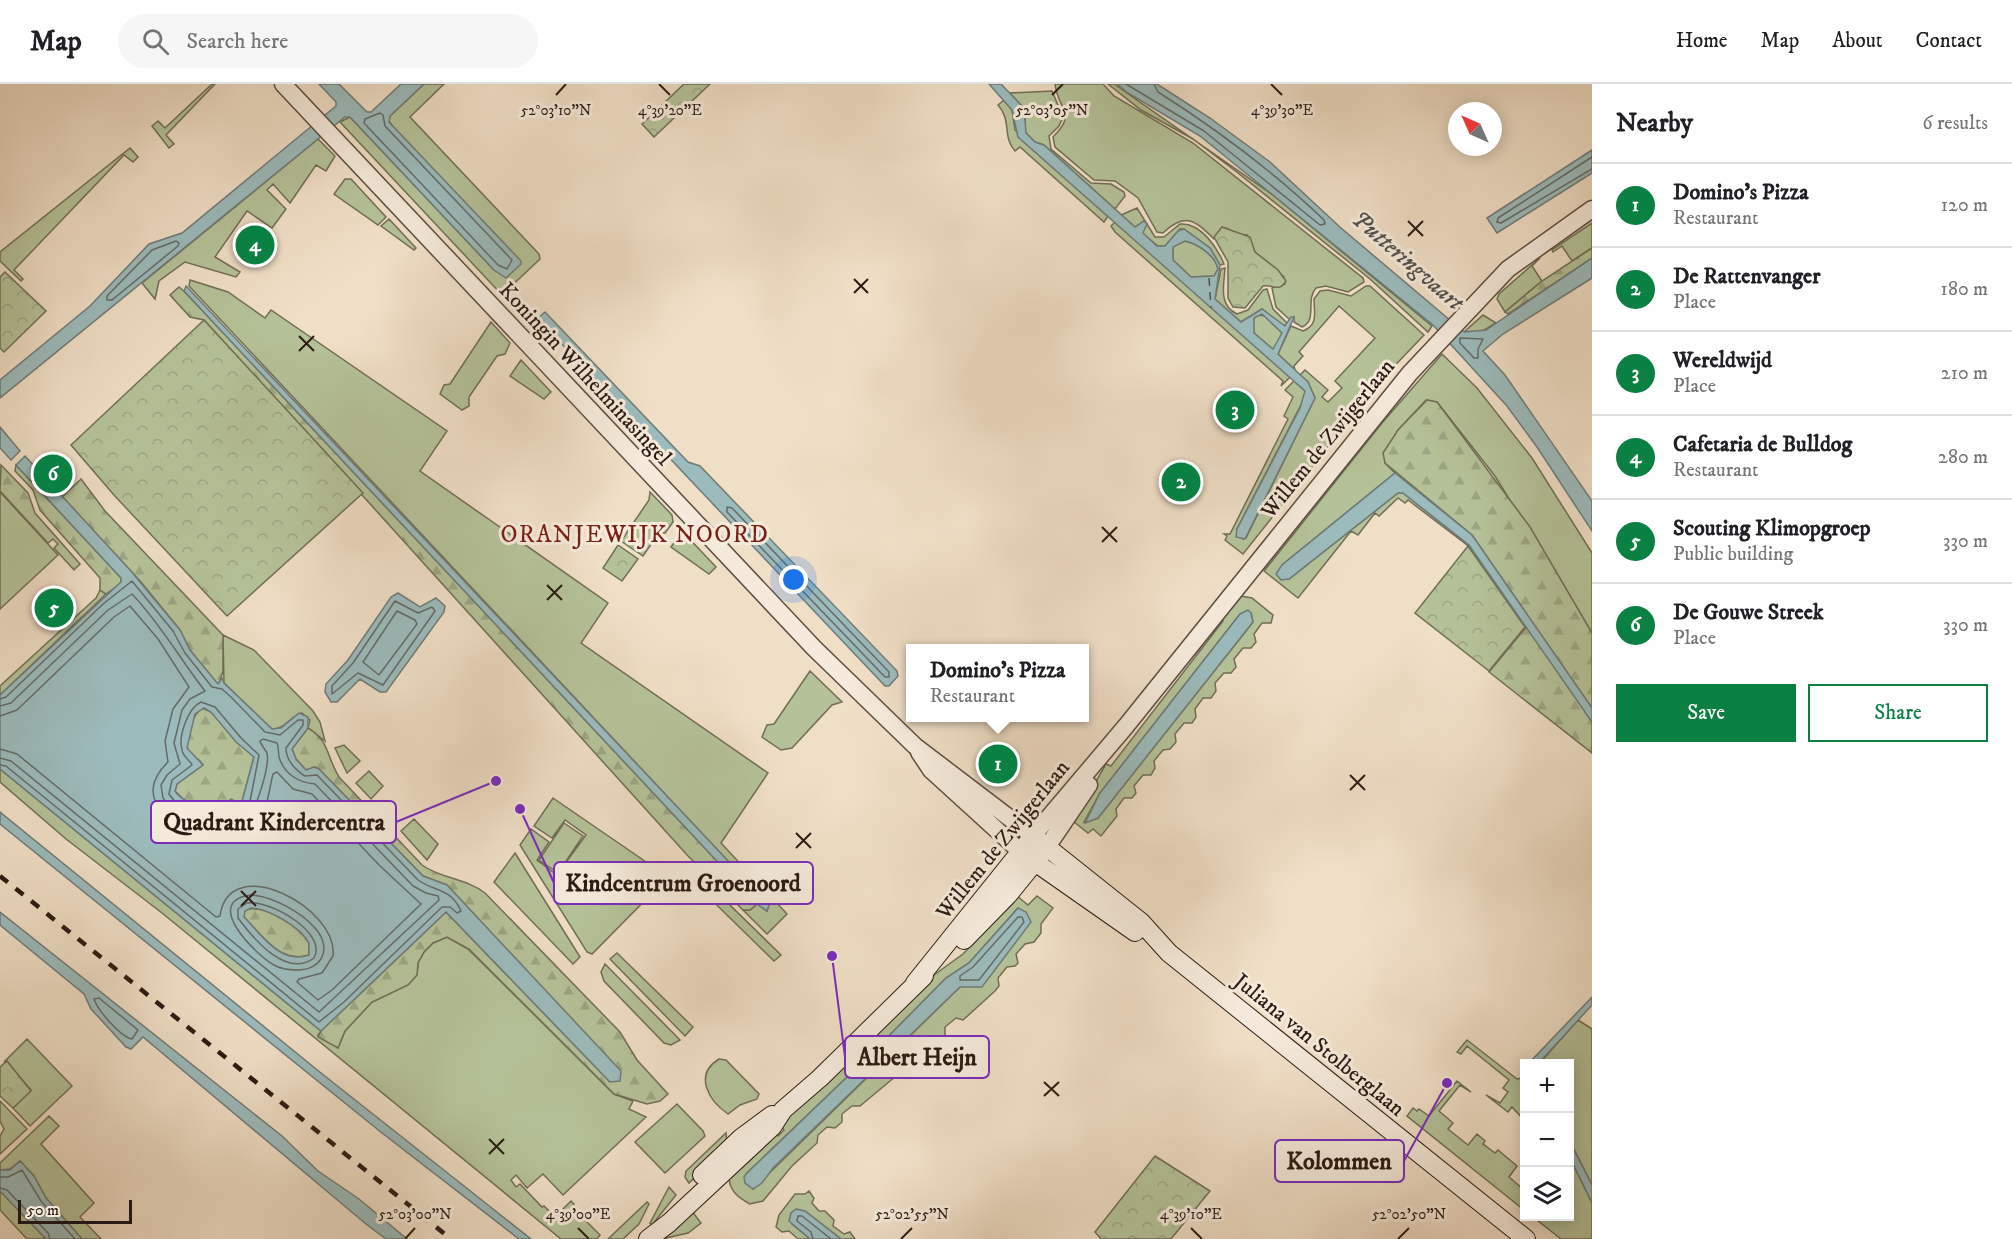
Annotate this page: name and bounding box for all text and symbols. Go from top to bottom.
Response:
search box [118,14,538,68]
text: Map [30,24,82,59]
icon: search [139,25,172,58]
text: Search here [187,28,288,55]
text: Home [1676,28,1728,54]
text: Map [1761,28,1799,54]
text: About [1832,28,1883,54]
text: Contact [1916,28,1982,54]
text: 52°03'10"N [521,101,591,120]
text: 4°39'20"E [638,101,702,120]
text: 52°03'05"N [1016,101,1088,120]
text: 4°39'30"E [1251,101,1313,120]
north arrow [1448,102,1502,156]
text: Nearby [1616,107,1693,140]
text: 6 results [1922,111,1988,136]
text: Domino's Pizza [1673,179,1809,206]
text: 1 [1632,193,1639,218]
text: 120 m [1941,193,1988,218]
water label: Putteringvaart [1345,204,1471,319]
text: Restaurant [1673,206,1758,231]
pin: 4 [236,222,274,268]
text: De Rattenvanger [1673,263,1820,290]
street label: Koningin Wilhelminasingel [493,277,677,472]
text: 2 [1631,277,1640,302]
text: 180 m [1941,277,1988,302]
text: Place [1673,290,1716,315]
text: Wereldwijd [1673,347,1772,374]
street label: Willem de Zwijgerlaan [1255,353,1401,525]
text: 3 [1632,361,1639,386]
text: 210 m [1941,361,1988,386]
text: Place [1673,374,1716,399]
pin: 3 [1216,388,1254,432]
text: Cafetaria de Bulldog [1673,431,1852,458]
text: 4 [1630,445,1641,470]
text: 280 m [1938,445,1988,470]
pin: 6 [34,452,72,496]
text: Restaurant [1673,458,1758,483]
pin: 2 [1162,460,1200,504]
text: Scouting Klimopgroep [1673,515,1871,542]
district label: ORANJEWIJK NOORD [501,520,769,550]
text: 5 [1631,529,1640,554]
text: 330 m [1943,529,1988,554]
text: Public building [1673,542,1793,567]
your location [779,565,808,594]
pin: 5 [34,586,74,630]
text: De Gouwe Streek [1673,599,1824,626]
text: 6 [1630,613,1641,638]
text: 330 m [1943,613,1988,638]
text: Place [1673,626,1716,651]
popup [906,644,1089,722]
text: Domino's Pizza [930,657,1065,684]
text: Restaurant [930,684,1015,709]
button: Save [1616,684,1796,742]
button: Share [1808,684,1988,742]
pin: 1 [978,742,1018,786]
street label: Willem de Zwijgerlaan [930,754,1076,926]
callout: Quadrant Kindercentra [151,801,396,843]
text: Quadrant Kindercentra [163,808,386,838]
callout: Kindcentrum Groenoord [554,862,813,904]
text: Kindcentrum Groenoord [565,869,802,899]
street label: Juliana van Stolberglaan [1227,967,1410,1123]
callout: Albert Heijn [845,1036,989,1078]
text: Albert Heijn [856,1043,977,1073]
map controls [1520,1059,1574,1221]
button: + [1520,1059,1574,1113]
button: − [1520,1113,1574,1167]
callout: Kolommen [1275,1140,1404,1182]
text: Kolommen [1286,1147,1392,1177]
button: layers [1520,1167,1574,1221]
scale bar [18,1197,132,1224]
text: 50 m [27,1200,59,1220]
text: 52°03'00"N [378,1205,452,1224]
text: 4°39'00"E [546,1205,611,1224]
text: 52°02'55"N [875,1205,949,1224]
text: 4°39'10"E [1160,1205,1222,1224]
text: 52°02'50"N [1372,1205,1446,1224]

